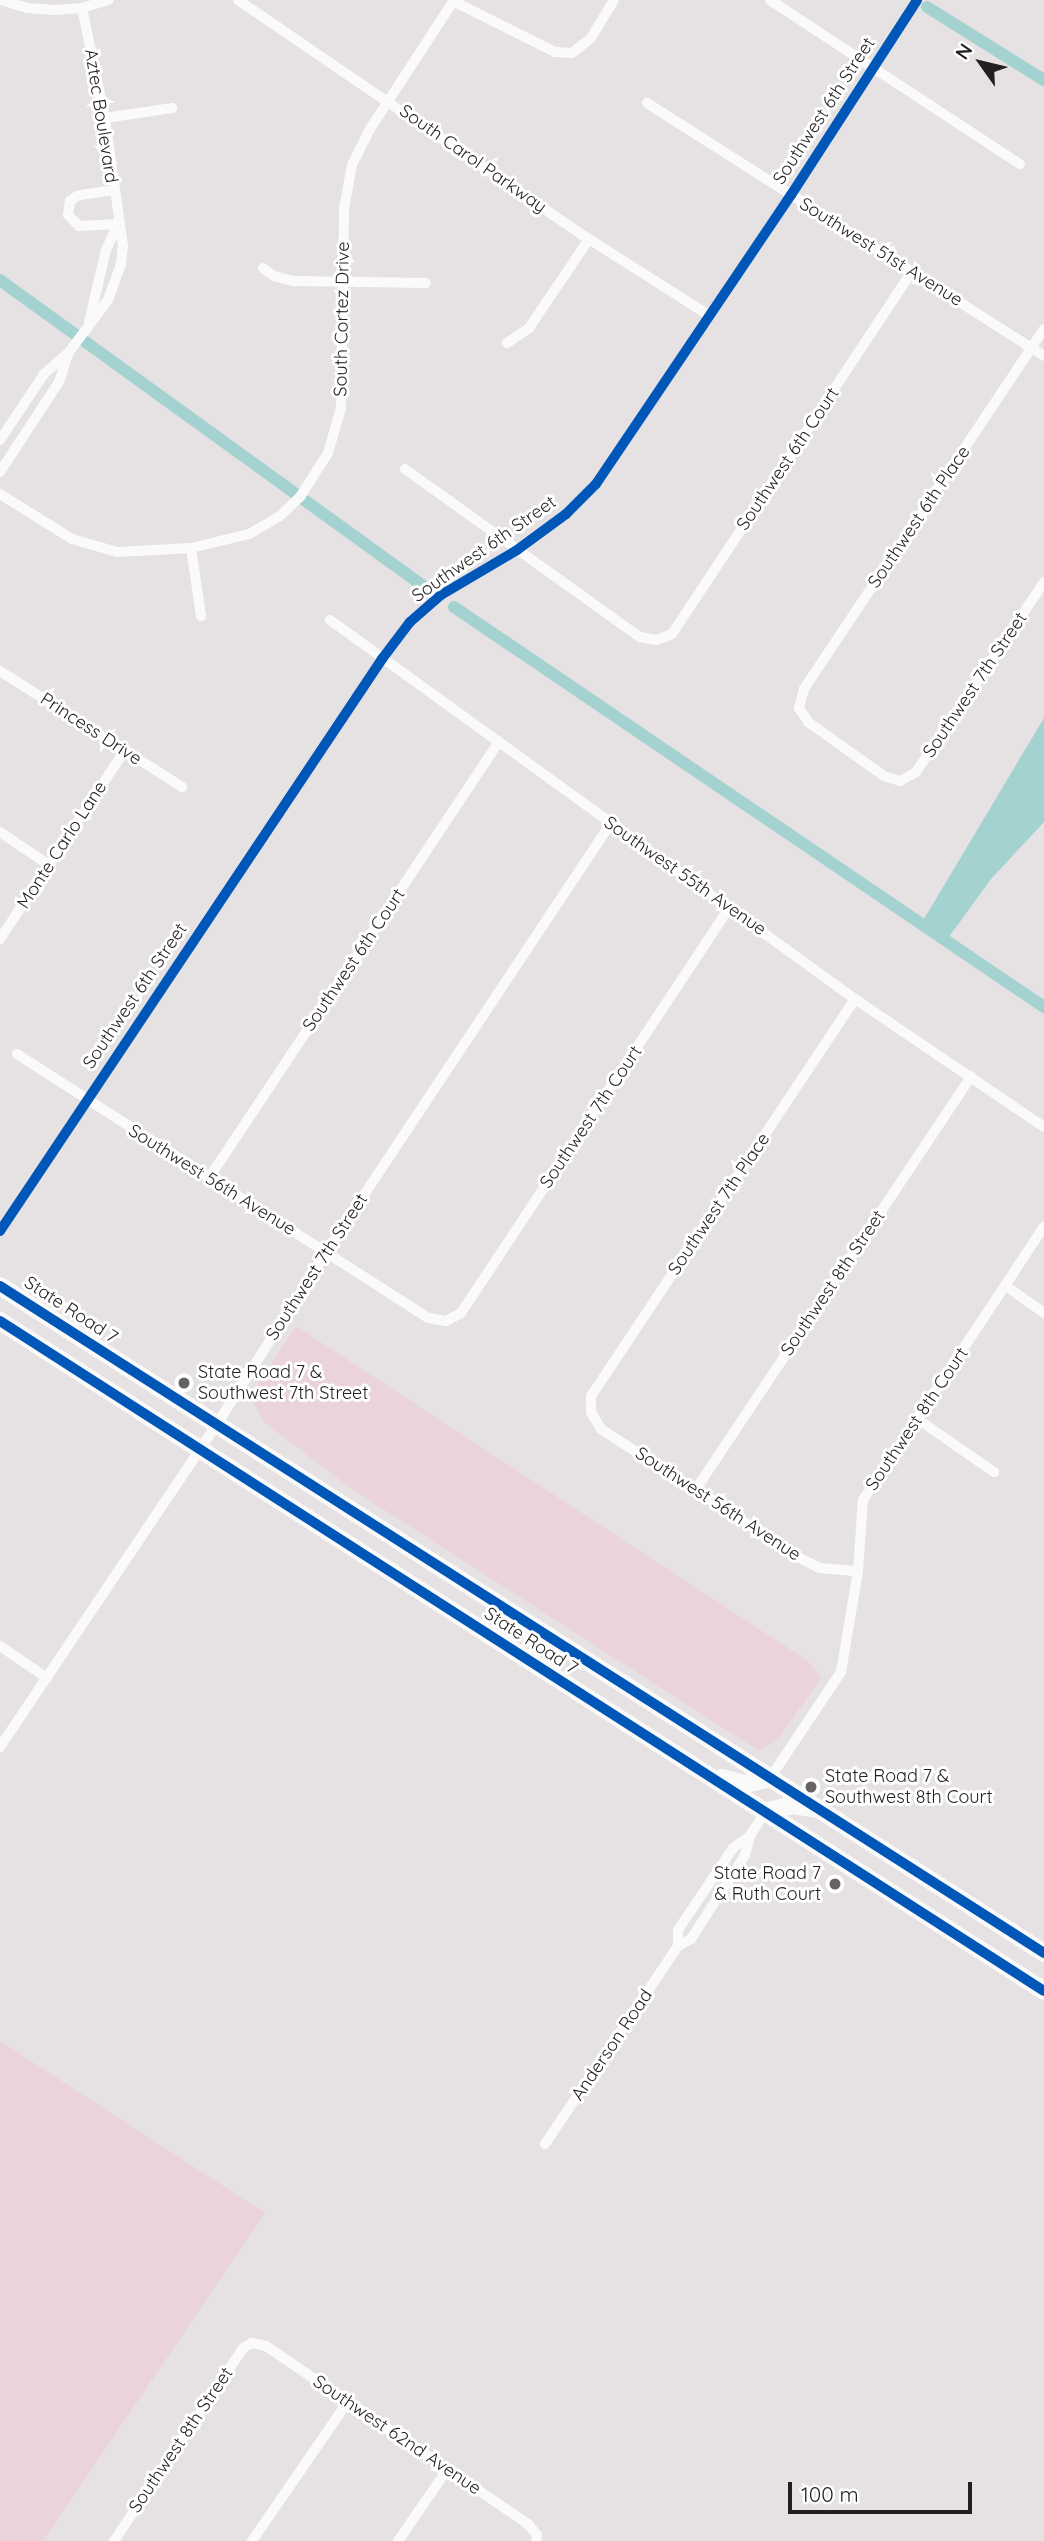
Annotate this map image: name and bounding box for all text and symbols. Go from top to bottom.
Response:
north arrow [946,28,1016,98]
street label: Southwest 6th Street [768,33,880,189]
text: N [950,39,977,64]
street label: Aztec Boulevard [80,47,122,185]
street label: South Carol Parkway [395,100,551,218]
street label: Southwest 51st Avenue [795,193,967,311]
street label: South Cortez Drive [330,241,354,397]
street label: Southwest 6th Court [732,384,844,534]
street label: Southwest 6th Place [863,442,975,592]
street label: Southwest 6th Street [408,491,560,607]
street label: Southwest 7th Street [918,608,1032,762]
street label: Princess Drive [36,688,146,770]
street label: Monte Carlo Lane [13,777,111,913]
street label: Southwest 55th Avenue [600,812,770,940]
street label: Southwest 6th Court [298,885,410,1035]
street label: Southwest 6th Street [78,919,192,1073]
street label: Southwest 7th Court [535,1042,647,1192]
street label: Southwest 56th Avenue [124,1120,300,1240]
street label: Southwest 7th Place [664,1129,774,1279]
street label: Southwest 7th Street [262,1190,372,1344]
street label: Southwest 8th Street [776,1206,890,1360]
street label: State Road 7 [20,1272,122,1348]
street label: Southwest 8th Court [861,1343,973,1495]
place label: State Road 7 & Southwest 7th Street [198,1362,368,1404]
marker: State Road 7 & Southwest 7th Street [176,1375,192,1391]
street label: Southwest 56th Avenue [631,1442,805,1566]
street label: State Road 7 [480,1603,582,1679]
place label: State Road 7 & Southwest 8th Court [825,1766,993,1809]
marker: State Road 7 & Southwest 8th Court [803,1779,819,1795]
place label: State Road 7 & Ruth Court [714,1863,821,1906]
marker: State Road 7 & Ruth Court [827,1876,843,1892]
street label: Anderson Road [567,1985,657,2105]
street label: Southwest 8th Street [124,2363,238,2517]
street label: Southwest 62nd Avenue [309,2371,485,2499]
scale bar [792,2468,976,2512]
text: 100 m [801,2481,859,2507]

